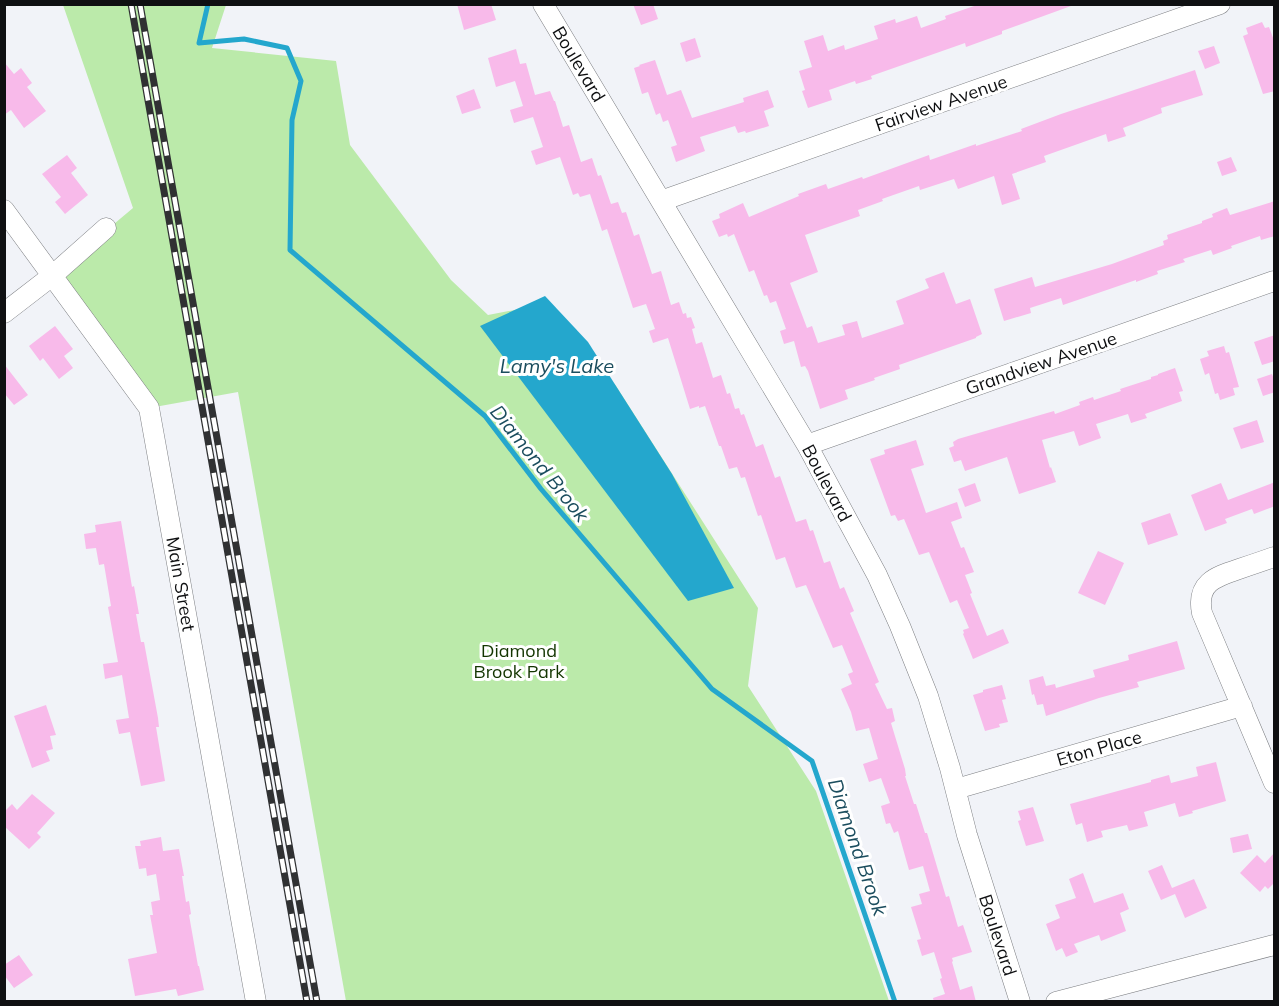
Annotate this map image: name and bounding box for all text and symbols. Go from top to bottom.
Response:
street label: Boulevard [547,22,611,106]
street label: Fairview Avenue [872,70,1010,136]
street label: Grandview Avenue [962,326,1120,400]
water label: Lamy's Lake [500,353,614,378]
water label: Diamond Brook [485,399,595,527]
street label: Boulevard [797,440,857,526]
street label: Main Street [161,535,201,633]
park label: Diamond Brook Park [473,639,565,683]
street label: Eton Place [1054,725,1144,771]
water label: Diamond Brook [823,775,893,920]
street label: Boulevard [974,891,1022,979]

